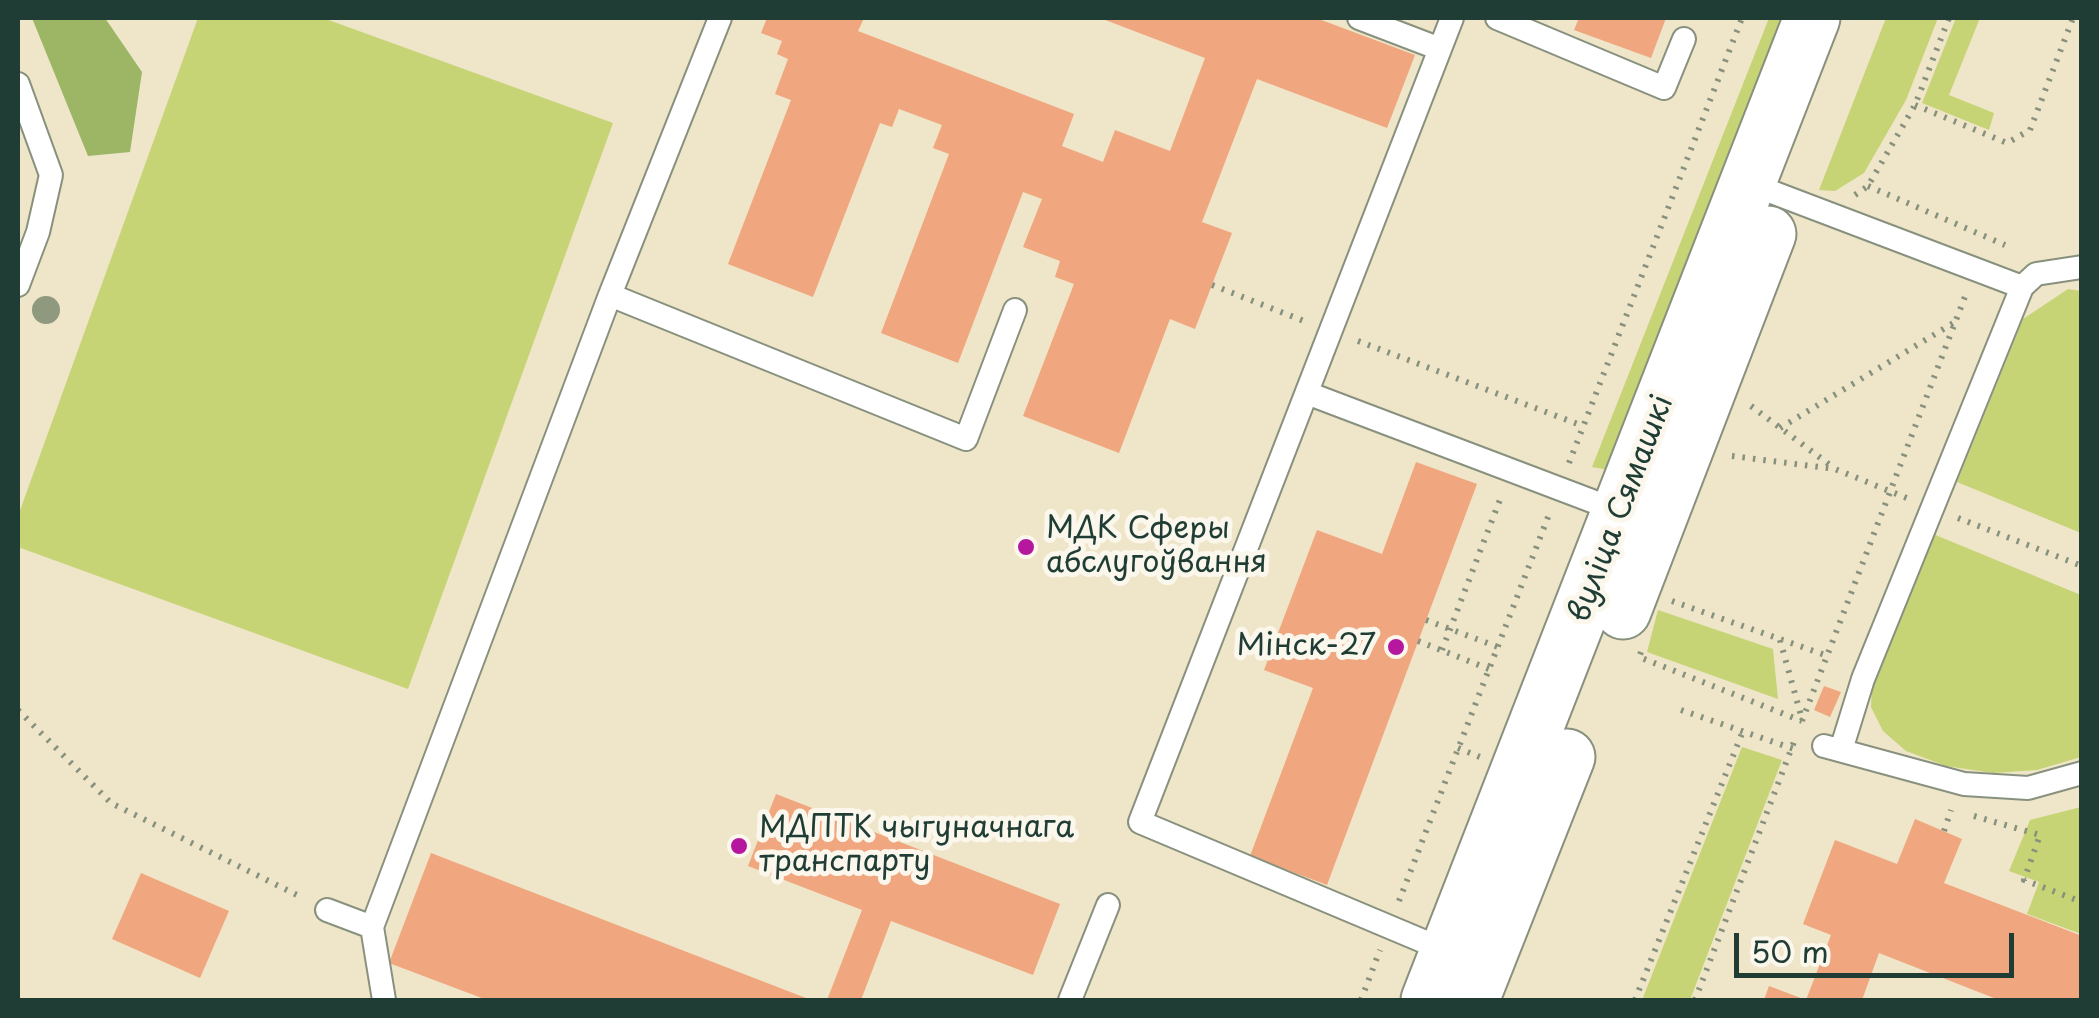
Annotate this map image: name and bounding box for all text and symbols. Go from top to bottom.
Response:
street label: вуліца Сямашкі [1562,391,1682,627]
place label: МДК Сферы абслугоўвання [1046,512,1267,582]
marker: МДК Сферы абслугоўвання [1015,536,1037,558]
place label: Мінск-27 [1236,629,1376,665]
marker: Мінск-27 [1385,636,1407,658]
place label: МДПТК чыгуначнага транспарту [759,811,1074,882]
marker: МДПТК чыгуначнага транспарту [728,835,750,857]
scale bar [1739,913,2019,975]
text: 50 m [1751,928,1829,973]

